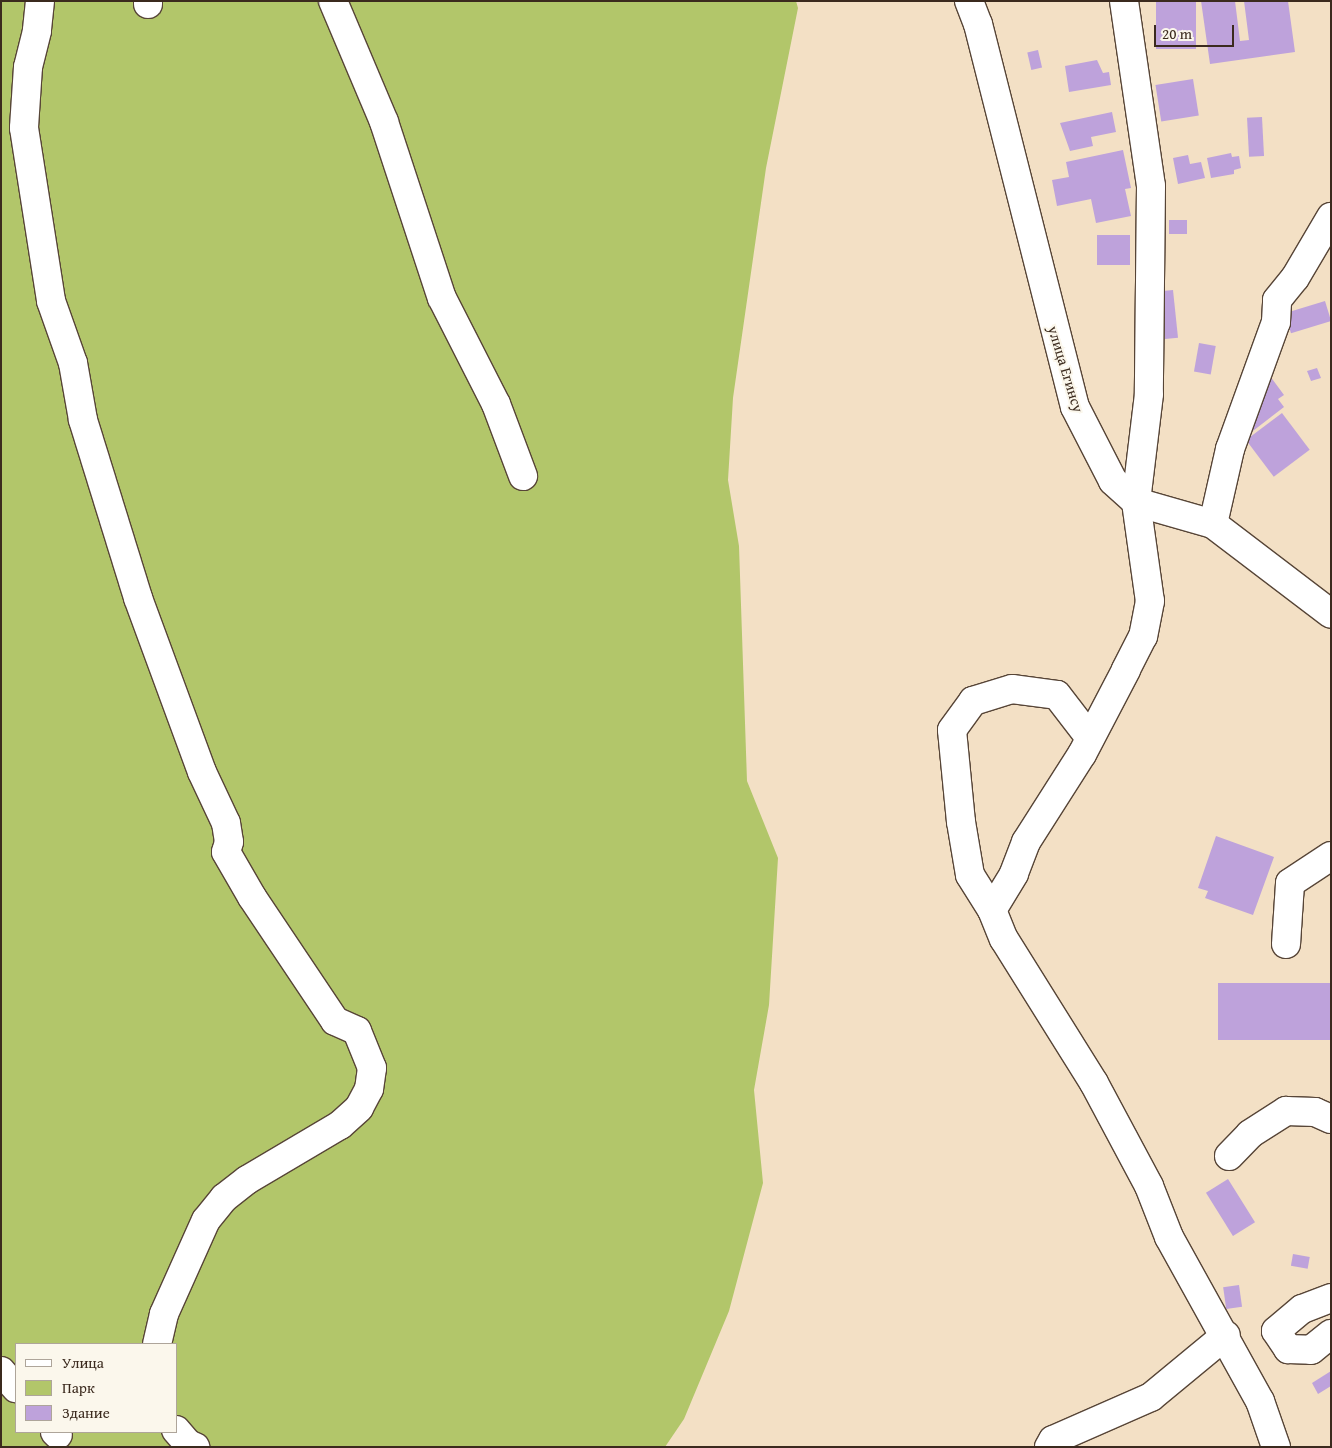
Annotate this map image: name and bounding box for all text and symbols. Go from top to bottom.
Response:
scale bar [1157,15,1237,47]
text: 20 m [1162,23,1192,44]
street label: улица Егинсу [1044,324,1088,414]
legend [15,1343,178,1433]
text: Улица [62,1352,104,1373]
text: Парк [62,1377,95,1398]
text: Здание [62,1402,110,1423]

